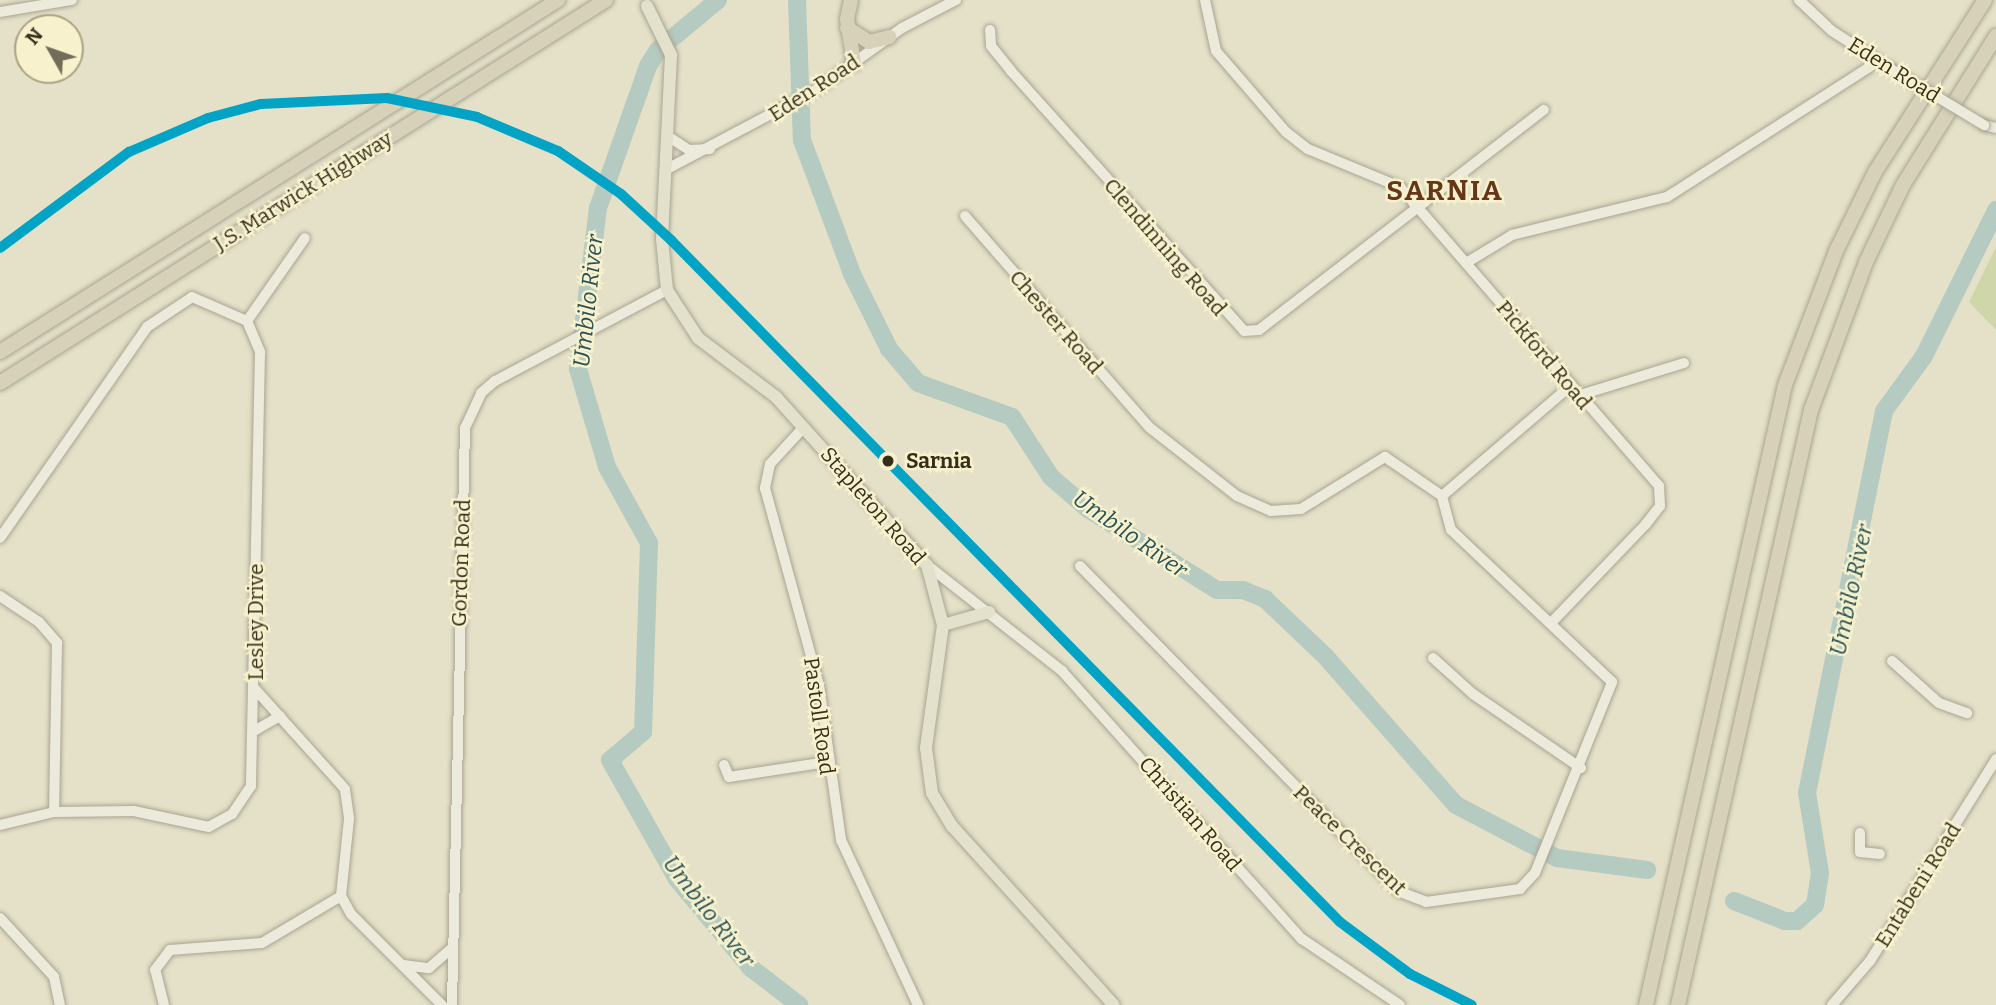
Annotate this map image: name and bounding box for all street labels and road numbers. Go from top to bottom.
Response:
street label: Eden Road [1843,32,1945,108]
street label: Eden Road [764,49,864,127]
street label: J.S. Marwick Highway [209,126,397,256]
street label: Clendinning Road [1098,173,1232,321]
street label: Chester Road [1004,265,1108,379]
street label: Pickford Road [1491,295,1597,415]
street label: Stapleton Road [815,442,931,570]
street label: Gordon Road [446,499,476,627]
street label: Lesley Drive [243,563,269,681]
street label: Pastoll Road [798,656,840,776]
street label: Christian Road [1134,752,1246,876]
street label: Peace Crescent [1288,780,1412,900]
street label: Entabeni Road [1870,818,1966,952]

